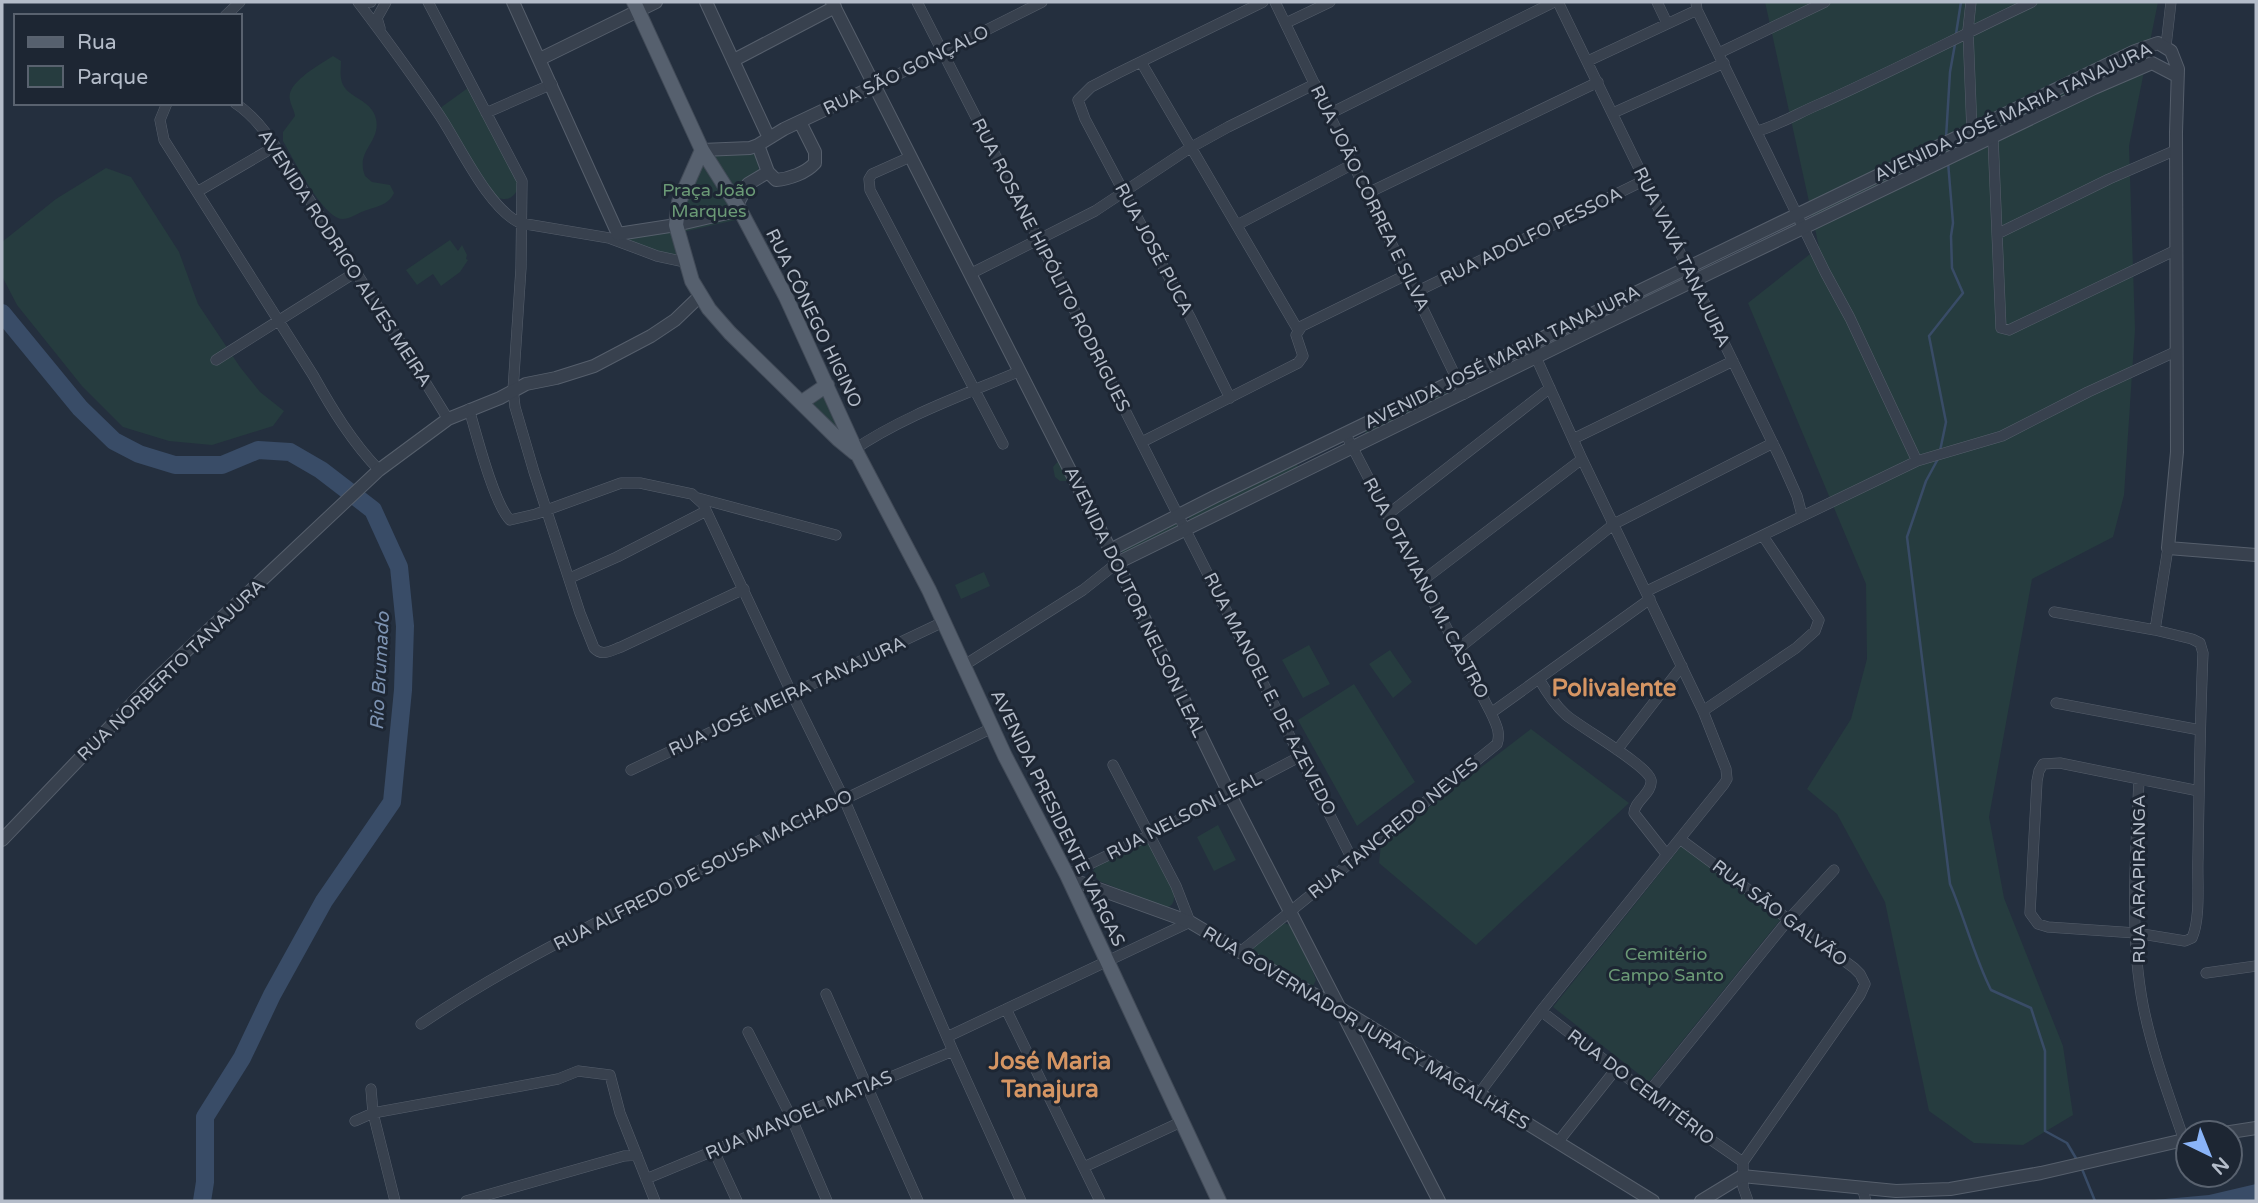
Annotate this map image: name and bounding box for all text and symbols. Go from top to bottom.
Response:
legend [14,14,242,105]
street label: RUA SÃO GONÇALO [820,20,992,120]
text: Rua [77,30,117,55]
street label: AVENIDA JOSÉ MARIA TANAJURA [1871,38,2155,186]
text: Parque [77,65,148,90]
street label: RUA JOÃO CORREA E SILVA [1306,82,1434,314]
street label: RUA ROSANE HIPÓLITO RODRIGUES [967,115,1135,415]
street label: AVENIDA RODRIGO ALVES MEIRA [253,125,437,391]
street label: RUA VAVÁ TANAJURA [1629,163,1735,351]
park label: Praça João Marques [662,179,756,222]
street label: RUA JOSÉ PUCA [1110,179,1198,319]
street label: RUA ADOLFO PESSOA [1437,182,1625,290]
street label: RUA CÔNEGO HIGINO [761,225,867,411]
street label: AVENIDA JOSÉ MARIA TANAJURA [1361,280,1643,434]
street label: AVENIDA DOUTOR NELSON LEAL [1060,463,1211,742]
street label: RUA OTAVIANO M. CASTRO [1358,474,1494,702]
street label: RUA MANOEL E. DE AZEVEDO [1199,569,1341,819]
street label: RUA NORBERTO TANAJURA [73,575,269,765]
water label: Rio Brumado [366,610,394,731]
street label: RUA JOSÉ MEIRA TANAJURA [665,631,909,761]
district label: Polivalente [1552,674,1677,703]
street label: AVENIDA PRESIDENTE VARGAS [986,686,1130,950]
street label: RUA TANCREDO NEVES [1303,753,1483,903]
street label: RUA NELSON LEAL [1103,767,1266,865]
street label: RUA ALFREDO DE SOUSA MACHADO [550,785,856,955]
street label: RUA ARAPIRANGA [2128,795,2150,963]
street label: RUA SÃO GALVÃO [1708,855,1852,971]
street label: RUA GOVERNADOR JURACY MAGALHÃES [1199,922,1533,1134]
park label: Cemitério Campo Santo [1608,943,1724,986]
street label: RUA DO CEMITÉRIO [1563,1024,1719,1150]
district label: José Maria Tanajura [988,1047,1111,1104]
street label: RUA MANOEL MATIAS [702,1066,896,1164]
north arrow [2174,1119,2244,1189]
text: N [2207,1152,2233,1179]

